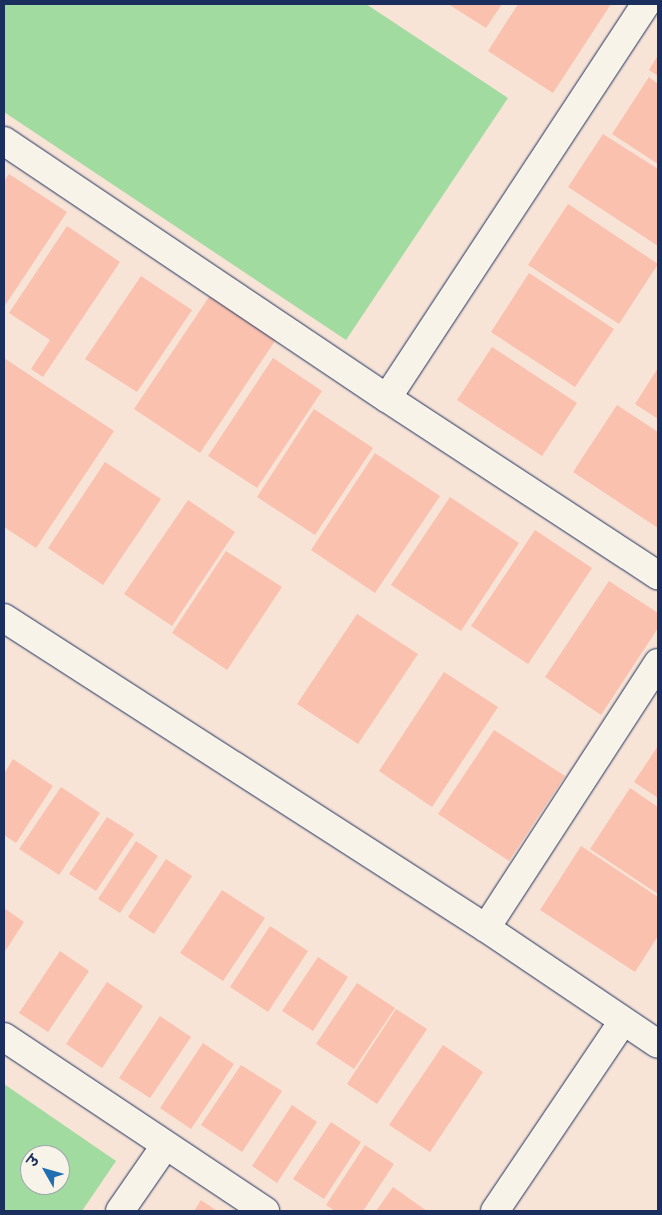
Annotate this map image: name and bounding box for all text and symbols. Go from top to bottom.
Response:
north arrow [20,1145,70,1195]
text: उ [24,1152,43,1170]

